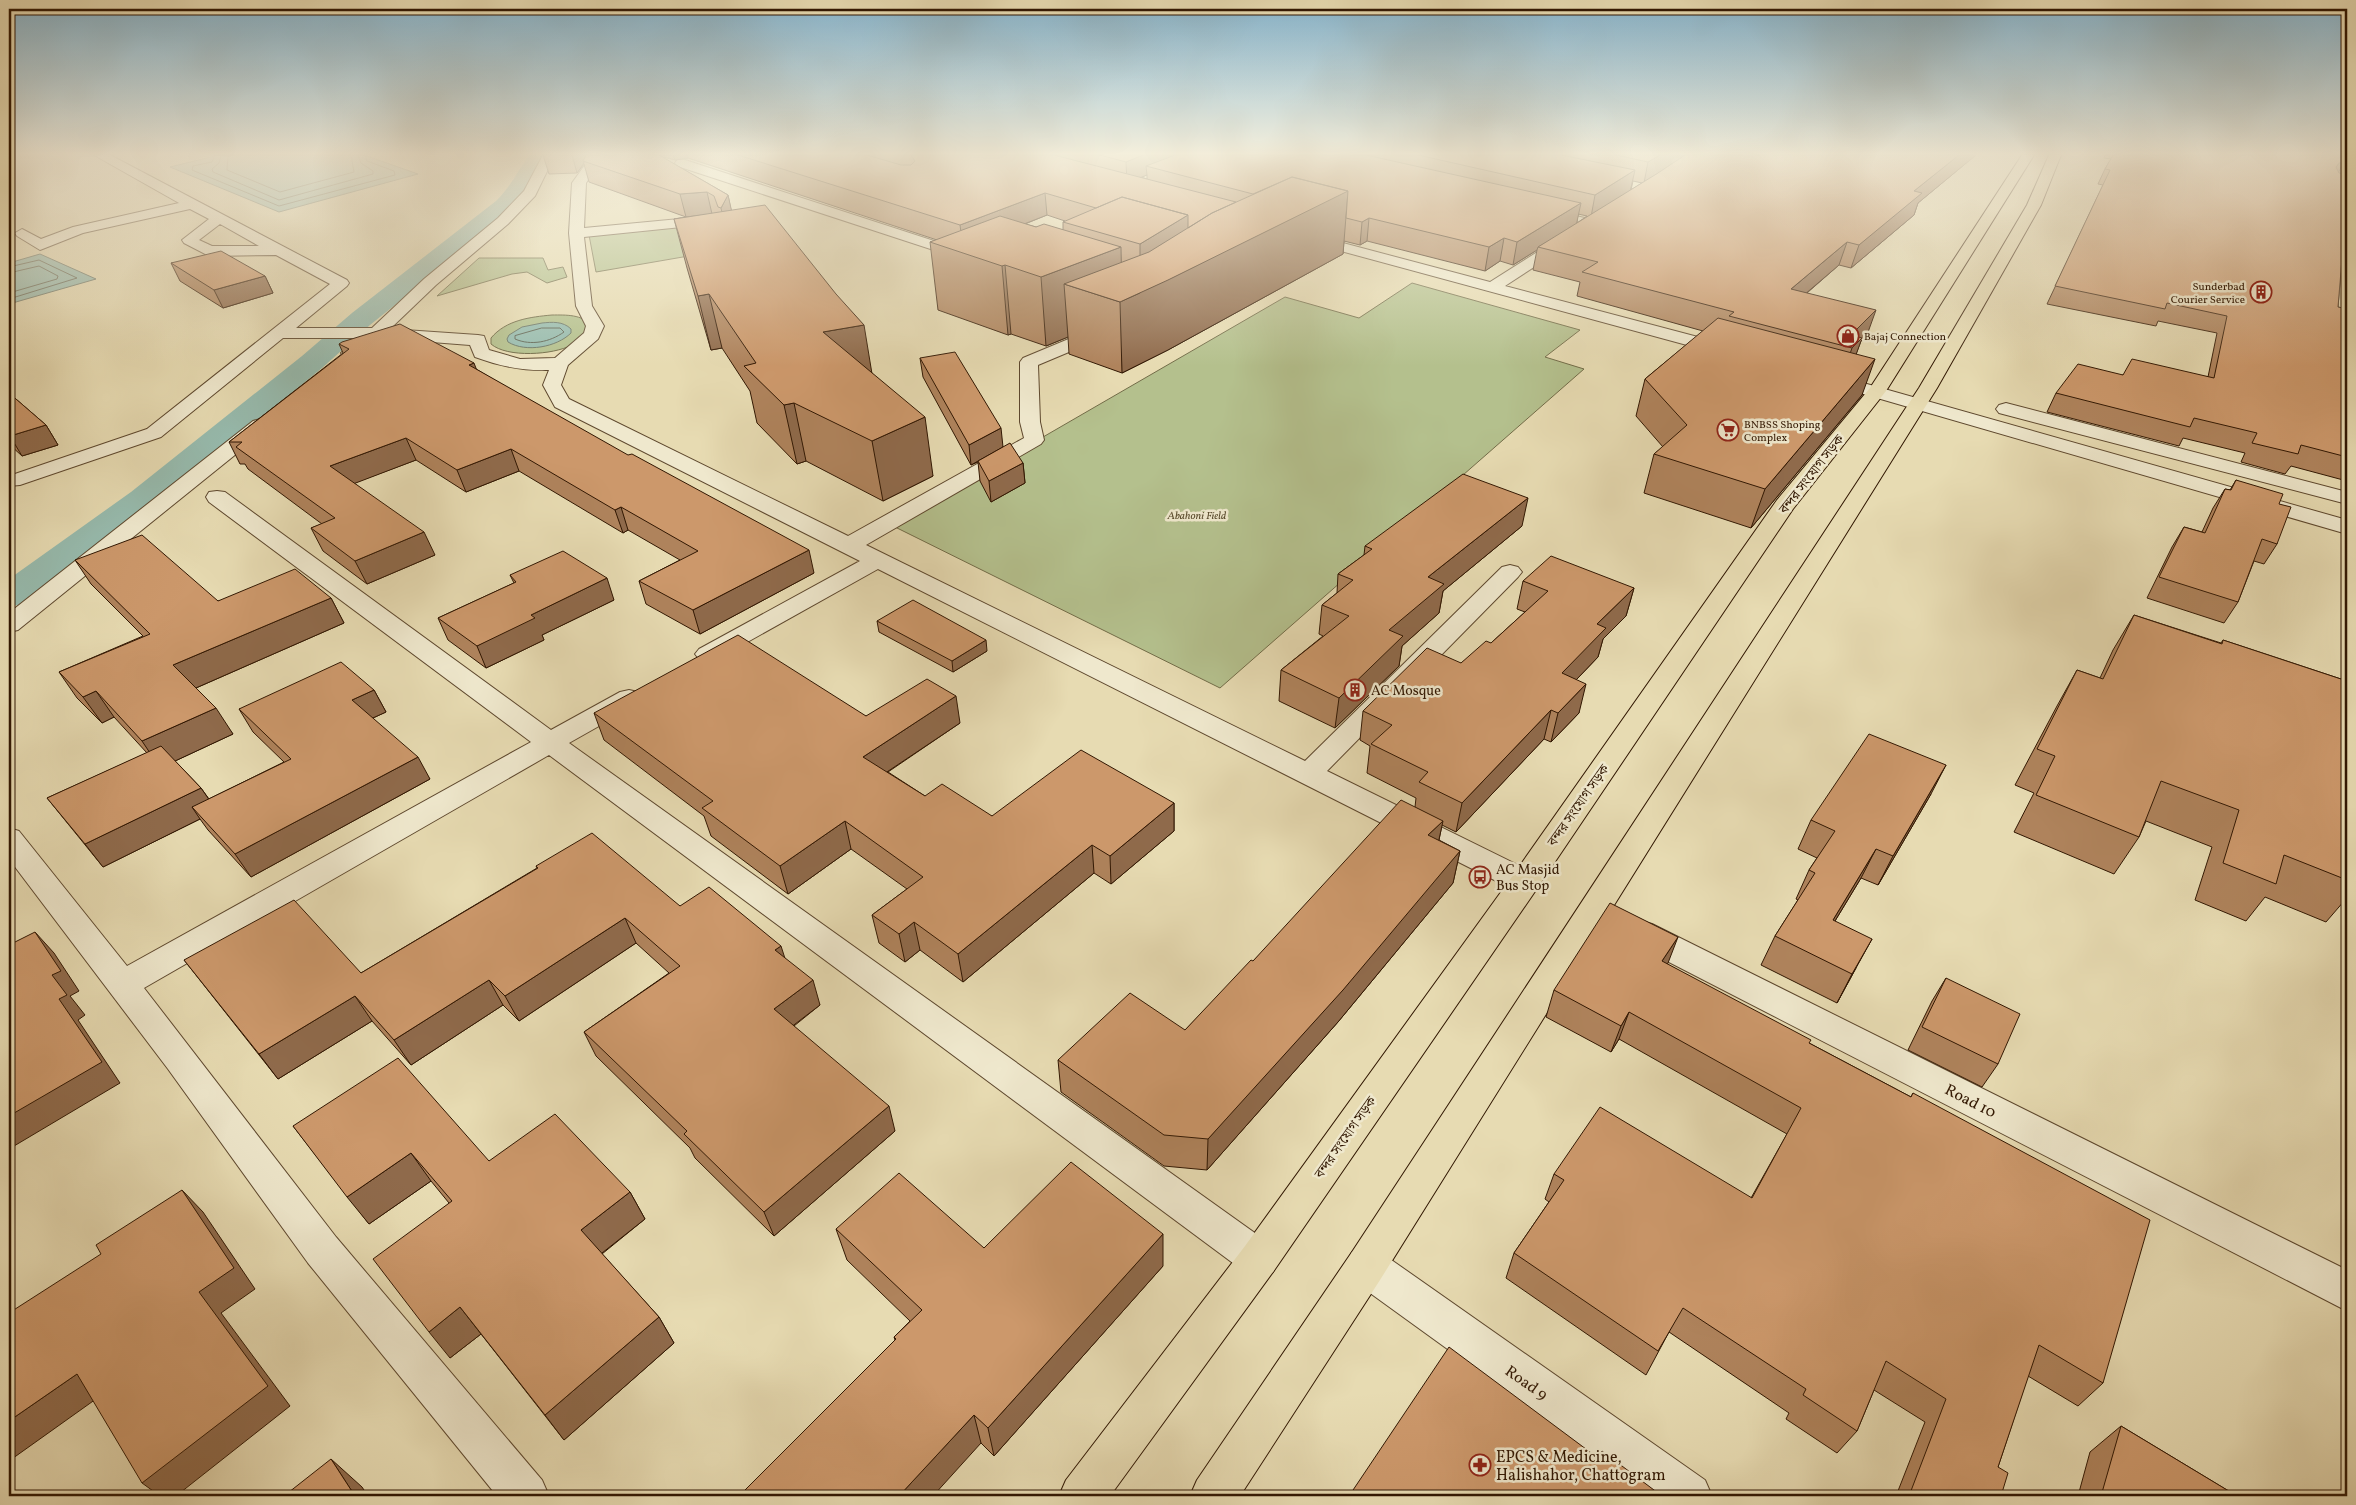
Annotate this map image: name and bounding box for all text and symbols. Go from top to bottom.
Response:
place label: Sunderbad Courier Service [2171,280,2245,308]
building icon: Sunderbad Courier Service [2249,280,2273,304]
shop icon: Bajaj Connection [1836,324,1860,348]
place label: Bajaj Connection [1864,330,1947,345]
supermarket icon: BNBSS Shoping Complex [1716,418,1740,442]
place label: BNBSS Shoping Complex [1744,418,1821,446]
street label: বন্দর সংযোগ সড়ক [1775,430,1850,519]
park label: Abahoni Field [1167,509,1227,524]
building icon: AC Mosque [1343,678,1367,702]
place label: AC Mosque [1371,682,1441,701]
street label: বন্দর সংযোগ সড়ক [1543,760,1615,851]
place label: AC Masjid Bus Stop [1496,861,1560,896]
bus stop icon: AC Masjid Bus Stop [1468,865,1492,889]
street label: Road 10 [1941,1079,2000,1124]
street label: বন্দর সংযোগ সড়ক [1310,1092,1382,1183]
street label: Road 9 [1500,1361,1552,1406]
place label: EPCS & Medicine, Halishahor, Chattogram [1496,1447,1666,1487]
pharmacy icon: EPCS & Medicine, Halishahor, Chattogram [1468,1453,1492,1477]

